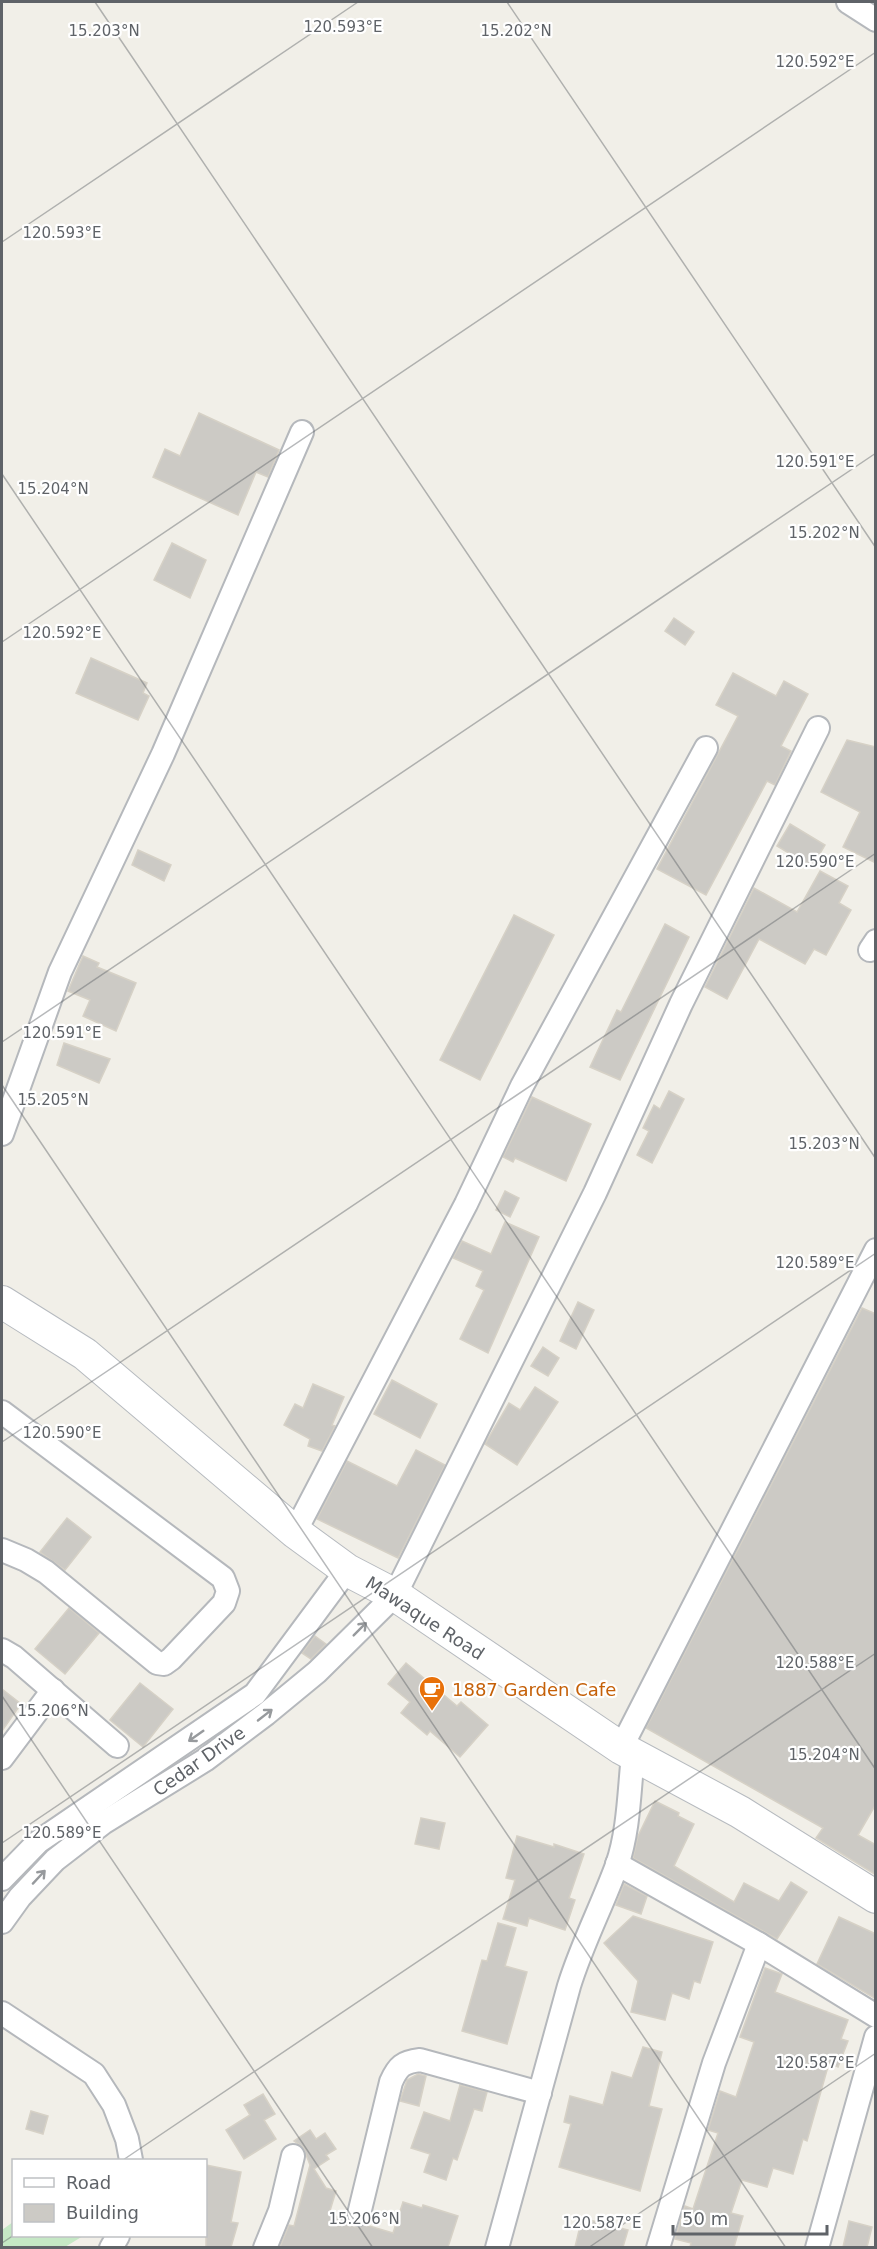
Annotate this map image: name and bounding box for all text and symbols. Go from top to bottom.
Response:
text: 120.593°E [303,18,383,36]
text: 15.203°N [68,22,140,40]
text: 15.202°N [480,22,552,40]
text: 120.592°E [775,53,855,71]
text: 120.593°E [22,224,102,242]
text: 120.591°E [775,453,855,471]
text: 15.204°N [17,480,89,498]
text: 15.202°N [788,524,860,542]
text: 120.592°E [22,624,102,642]
text: 120.590°E [775,853,855,871]
text: 120.591°E [22,1024,102,1042]
text: 15.205°N [17,1091,89,1109]
text: 15.203°N [788,1135,860,1153]
text: 120.589°E [775,1254,855,1272]
text: 120.590°E [22,1424,102,1442]
street label: Mawaque Road [362,1572,488,1664]
one-way arrow [353,1622,368,1636]
text: 120.588°E [775,1654,855,1672]
cafe icon: 1887 Garden Cafe [417,1674,447,1712]
place label: 1887 Garden Cafe [452,1679,616,1700]
text: 15.206°N [17,1702,89,1720]
one-way arrow [256,1709,272,1721]
street label: Cedar Drive [149,1722,249,1800]
one-way arrow [188,1730,204,1742]
text: 15.204°N [788,1746,860,1764]
text: 120.589°E [22,1824,102,1842]
one-way arrow [31,1870,46,1885]
text: 120.587°E [775,2054,855,2072]
legend [12,2159,207,2237]
text: Road [66,2172,111,2193]
scale bar [673,2198,828,2236]
text: Building [66,2202,139,2223]
text: 50 m [682,2208,728,2229]
text: 15.206°N [328,2210,400,2228]
text: 120.587°E [562,2214,642,2232]

